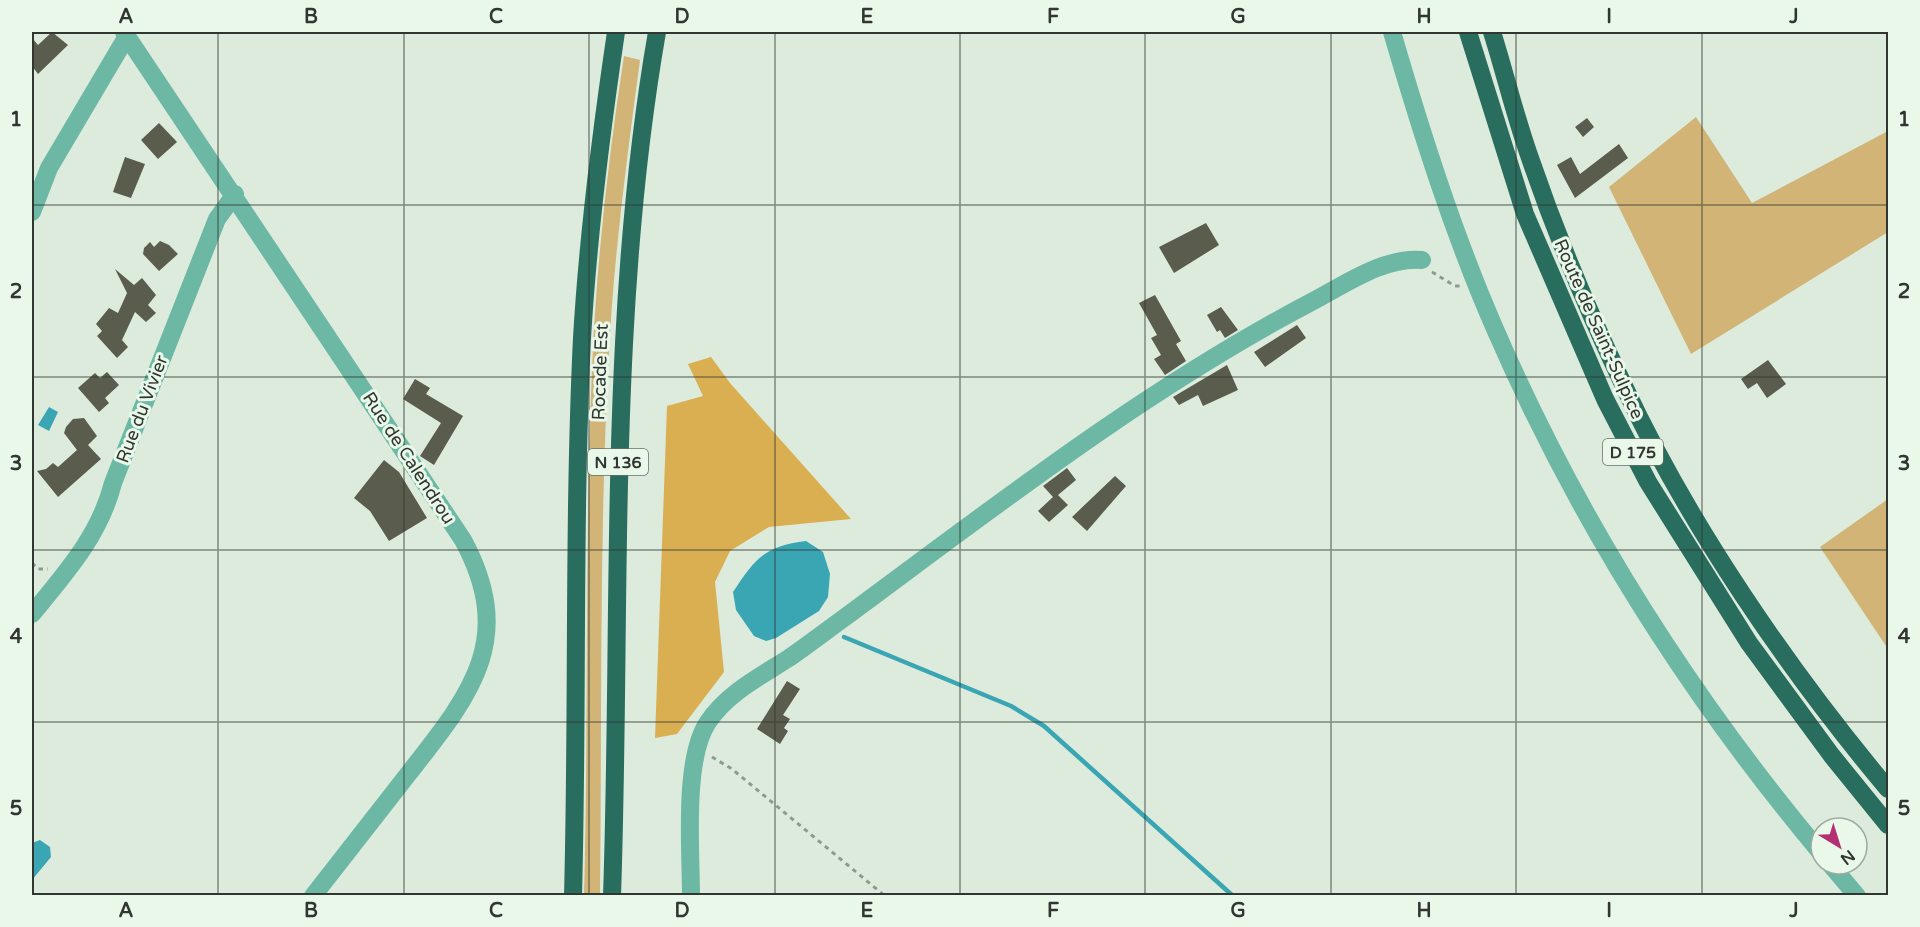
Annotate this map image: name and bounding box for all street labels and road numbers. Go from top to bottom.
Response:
street label: Route de Saint-Sulpice [1549,236,1649,422]
street label: Rocade Est [587,323,613,421]
street label: Rue du Vivier [111,352,173,466]
street label: Rue de Calendrou [358,388,460,528]
road number: D 175 [1603,439,1663,465]
road number: N 136 [588,449,648,475]

